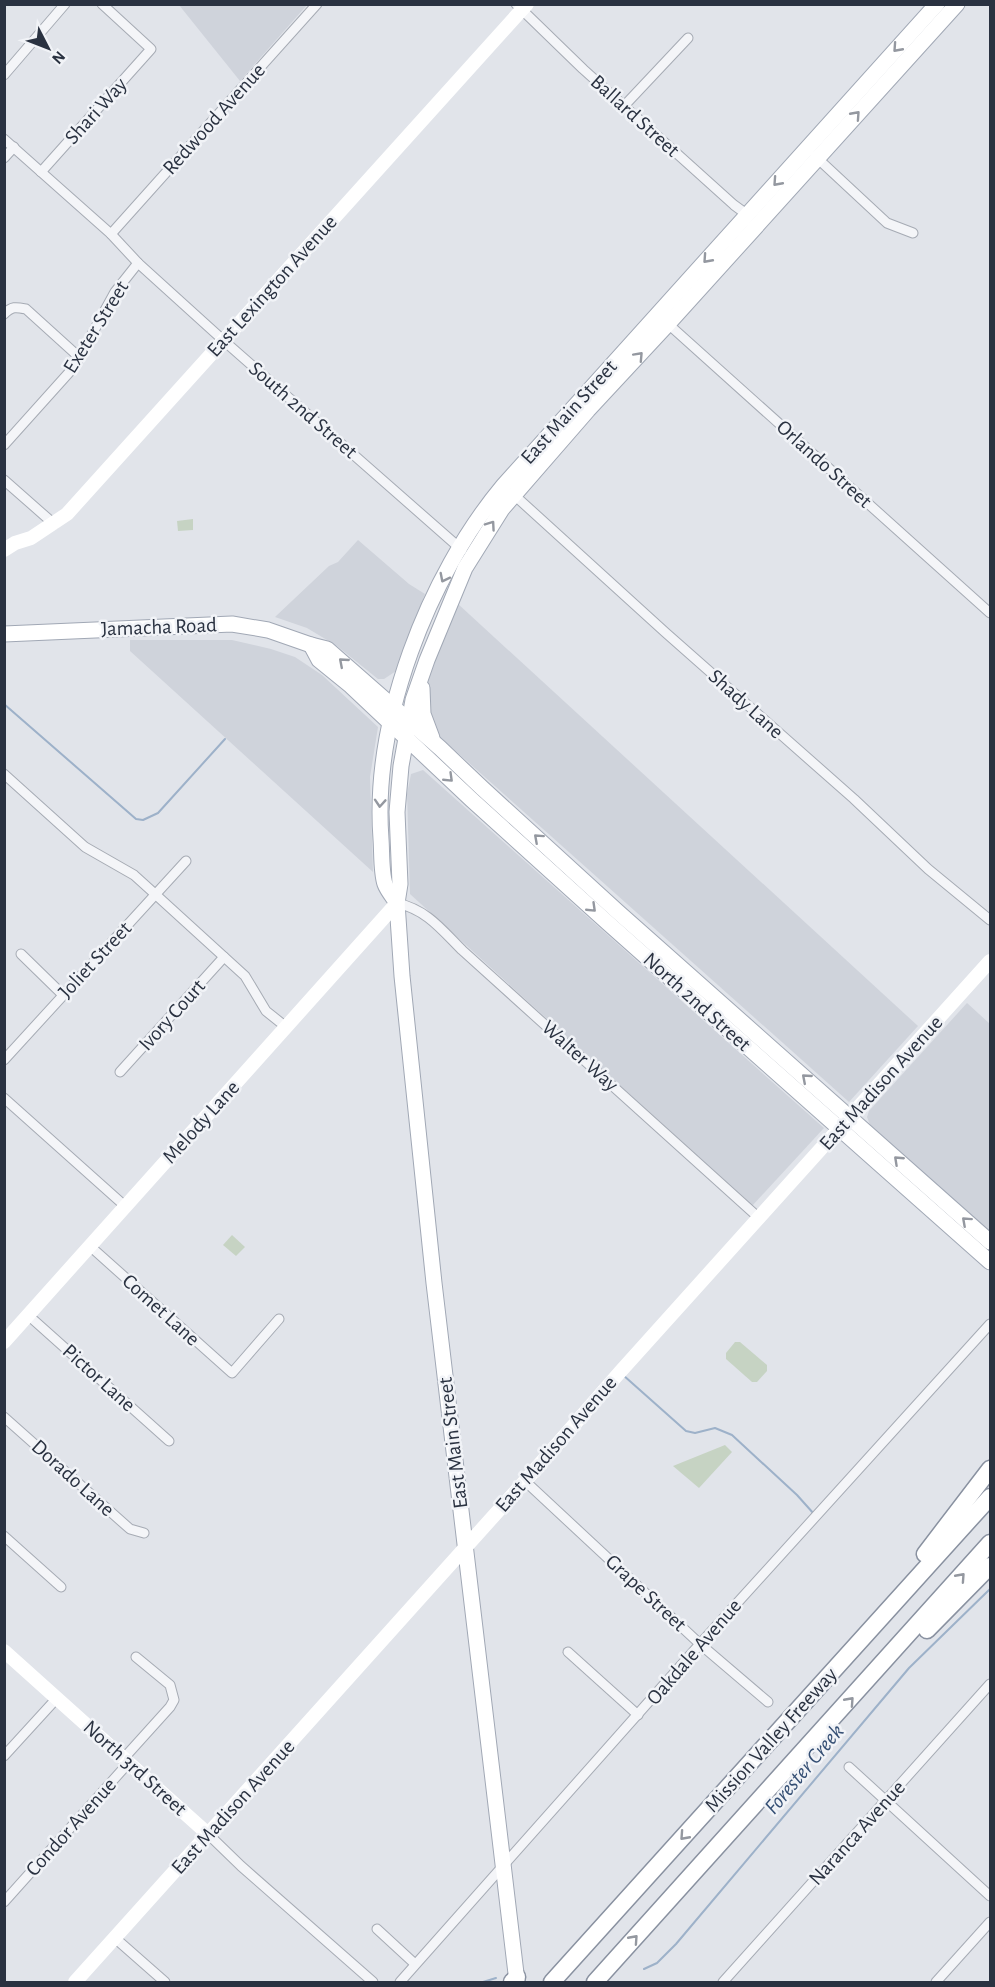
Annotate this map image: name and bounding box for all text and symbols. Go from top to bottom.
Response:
north arrow [18,18,78,78]
one-way arrow [894,41,905,52]
text: N [49,48,68,67]
street label: Redwood Avenue [159,59,269,179]
street label: Ballard Street [587,71,684,161]
street label: Shari Way [61,74,131,148]
one-way arrow [849,111,860,122]
one-way arrow [773,175,784,185]
street label: East Lexington Avenue [203,211,341,361]
one-way arrow [703,252,714,263]
street label: Exeter Street [59,277,133,377]
one-way arrow [632,352,643,362]
street label: East Main Street [517,356,621,468]
street label: South 2nd Street [245,358,361,463]
street label: Orlando Street [772,416,876,512]
one-way arrow [484,521,495,532]
one-way arrow [440,572,451,583]
street label: Jamacha Road [101,614,217,640]
one-way arrow [339,659,350,670]
street label: Shady Lane [705,665,787,743]
one-way arrow [442,770,453,781]
one-way arrow [374,798,387,807]
one-way arrow [535,834,545,845]
one-way arrow [585,901,595,912]
street label: Joliet Street [55,918,136,1002]
street label: North 2nd Street [639,949,755,1056]
street label: Ivory Court [135,975,209,1055]
street label: East Madison Avenue [815,1012,947,1154]
street label: Walter Way [538,1016,622,1096]
one-way arrow [802,1074,813,1085]
street label: Melody Lane [159,1077,243,1167]
one-way arrow [895,1156,905,1167]
one-way arrow [962,1217,973,1228]
street label: Comet Lane [118,1270,204,1350]
street label: Pictor Lane [59,1340,139,1416]
street label: East Madison Avenue [491,1372,621,1516]
street label: East Main Street [434,1376,471,1510]
street label: Dorado Lane [28,1436,118,1520]
street label: Grape Street [602,1551,691,1636]
one-way arrow [954,1573,965,1584]
street label: Oakdale Avenue [643,1595,745,1709]
street label: Mission Valley Freeway [701,1664,841,1816]
one-way arrow [843,1697,854,1708]
street label: North 3rd Street [79,1716,191,1820]
water label: Forester Creek [760,1720,848,1818]
street label: East Madison Avenue [167,1736,299,1878]
street label: Condor Avenue [22,1774,120,1880]
street label: Naranca Avenue [805,1777,909,1889]
one-way arrow [680,1830,691,1840]
one-way arrow [627,1935,638,1946]

